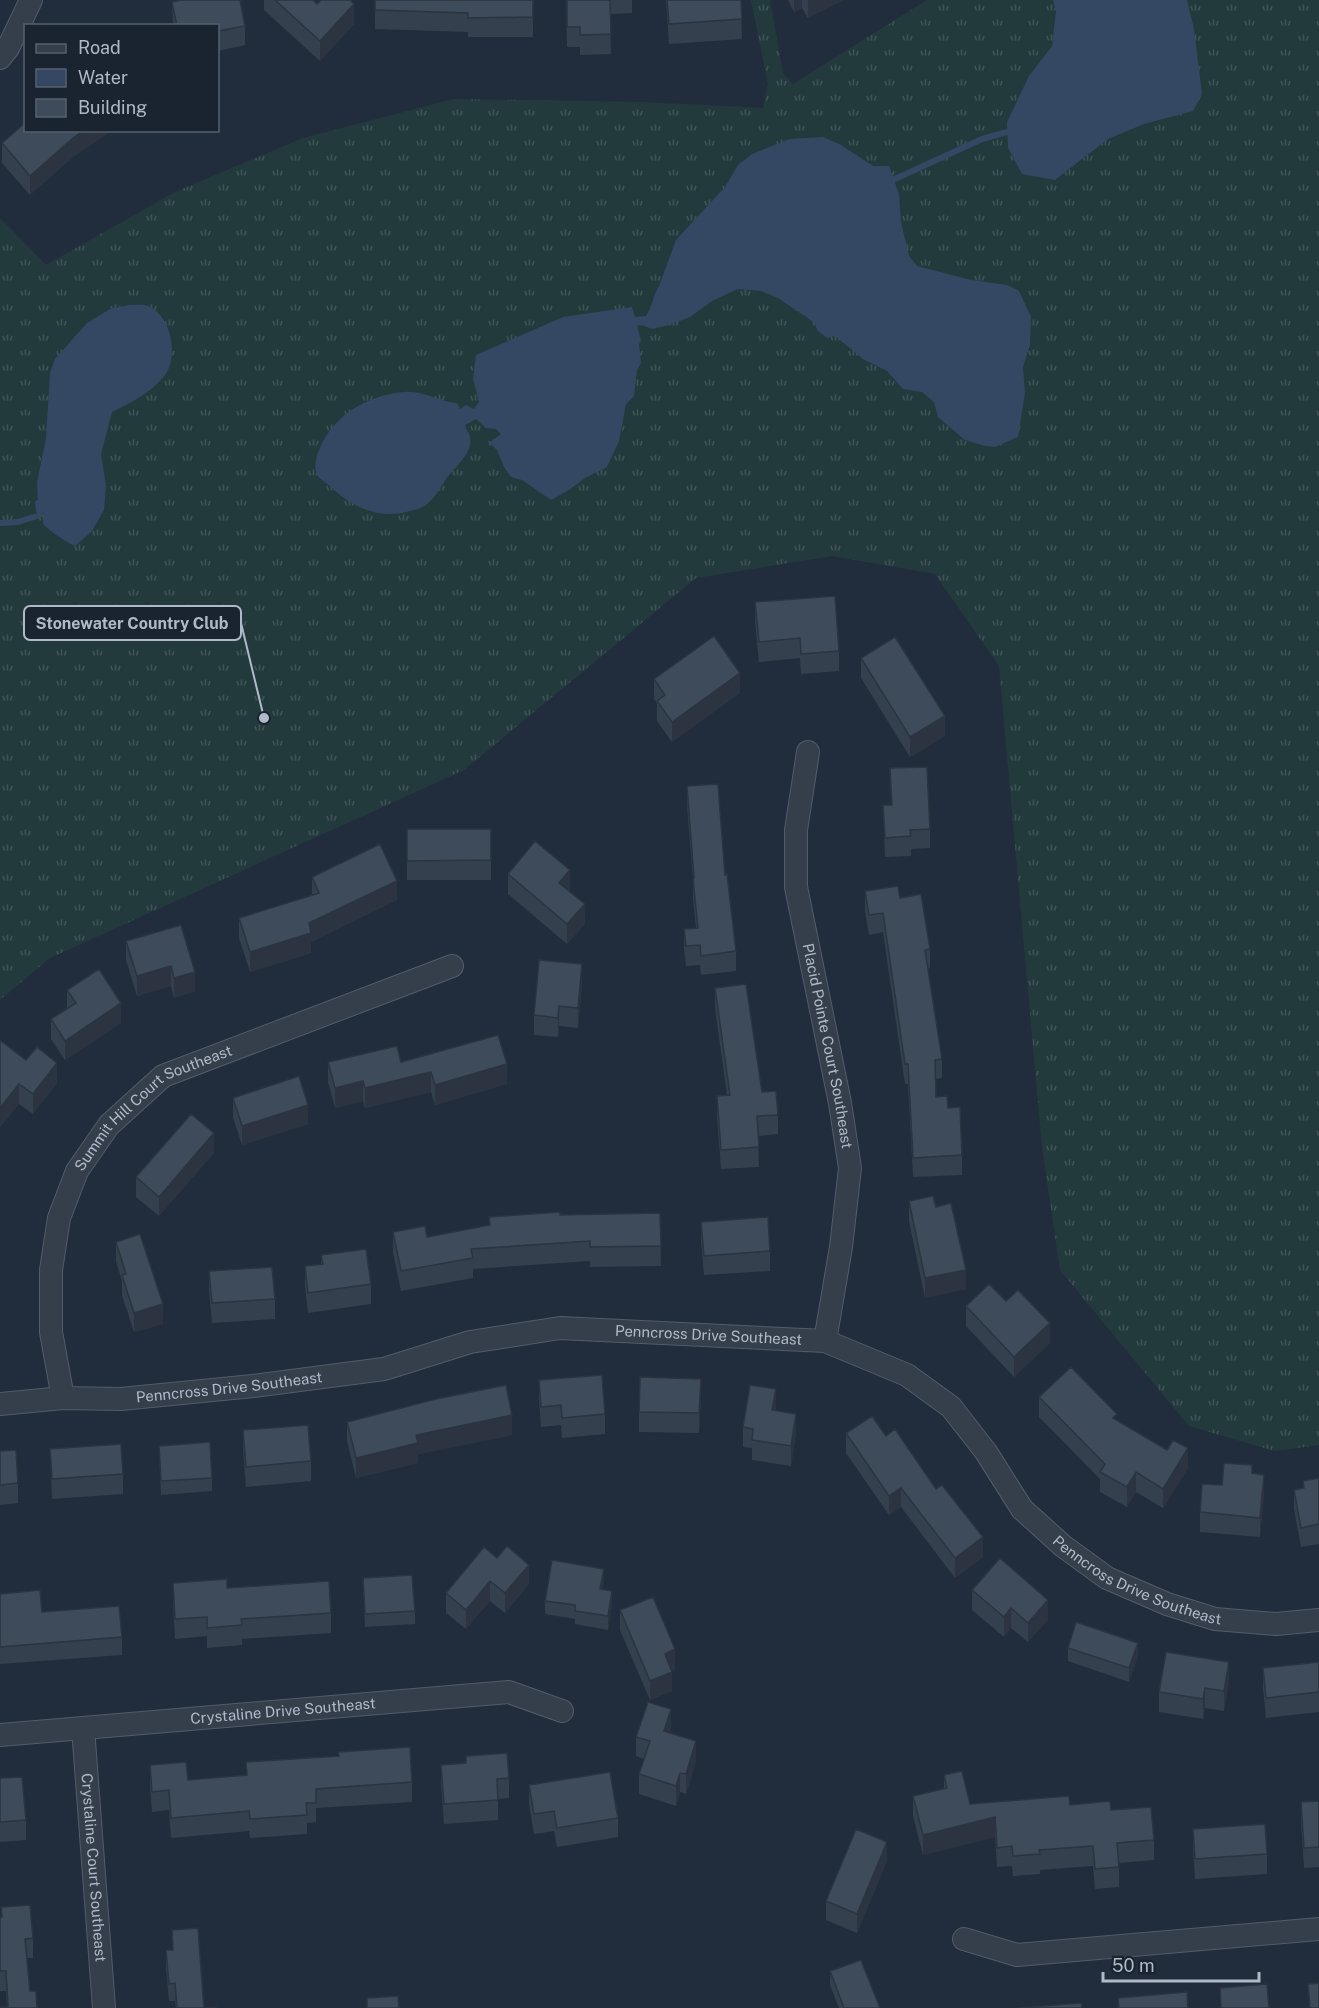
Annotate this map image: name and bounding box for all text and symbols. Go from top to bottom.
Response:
legend [24,24,219,132]
text: Road [78,37,121,58]
text: Water [78,67,128,88]
text: Building [78,97,147,118]
callout: Stonewater Country Club [24,606,241,640]
text: Stonewater Country Club [35,614,229,633]
street label: Placid Pointe Court Southeast [800,942,856,1150]
street label: Summit Hill Court Southeast [71,1042,234,1174]
street label: Penncross Drive Southeast [615,1322,803,1348]
street label: Penncross Drive Southeast [135,1368,323,1405]
street label: Penncross Drive Southeast [1049,1532,1222,1627]
street label: Crystaline Drive Southeast [190,1694,376,1727]
street label: Crystaline Court Southeast [78,1773,110,1963]
scale bar [1103,1945,1259,1983]
text: 50 m [1112,1955,1155,1976]

